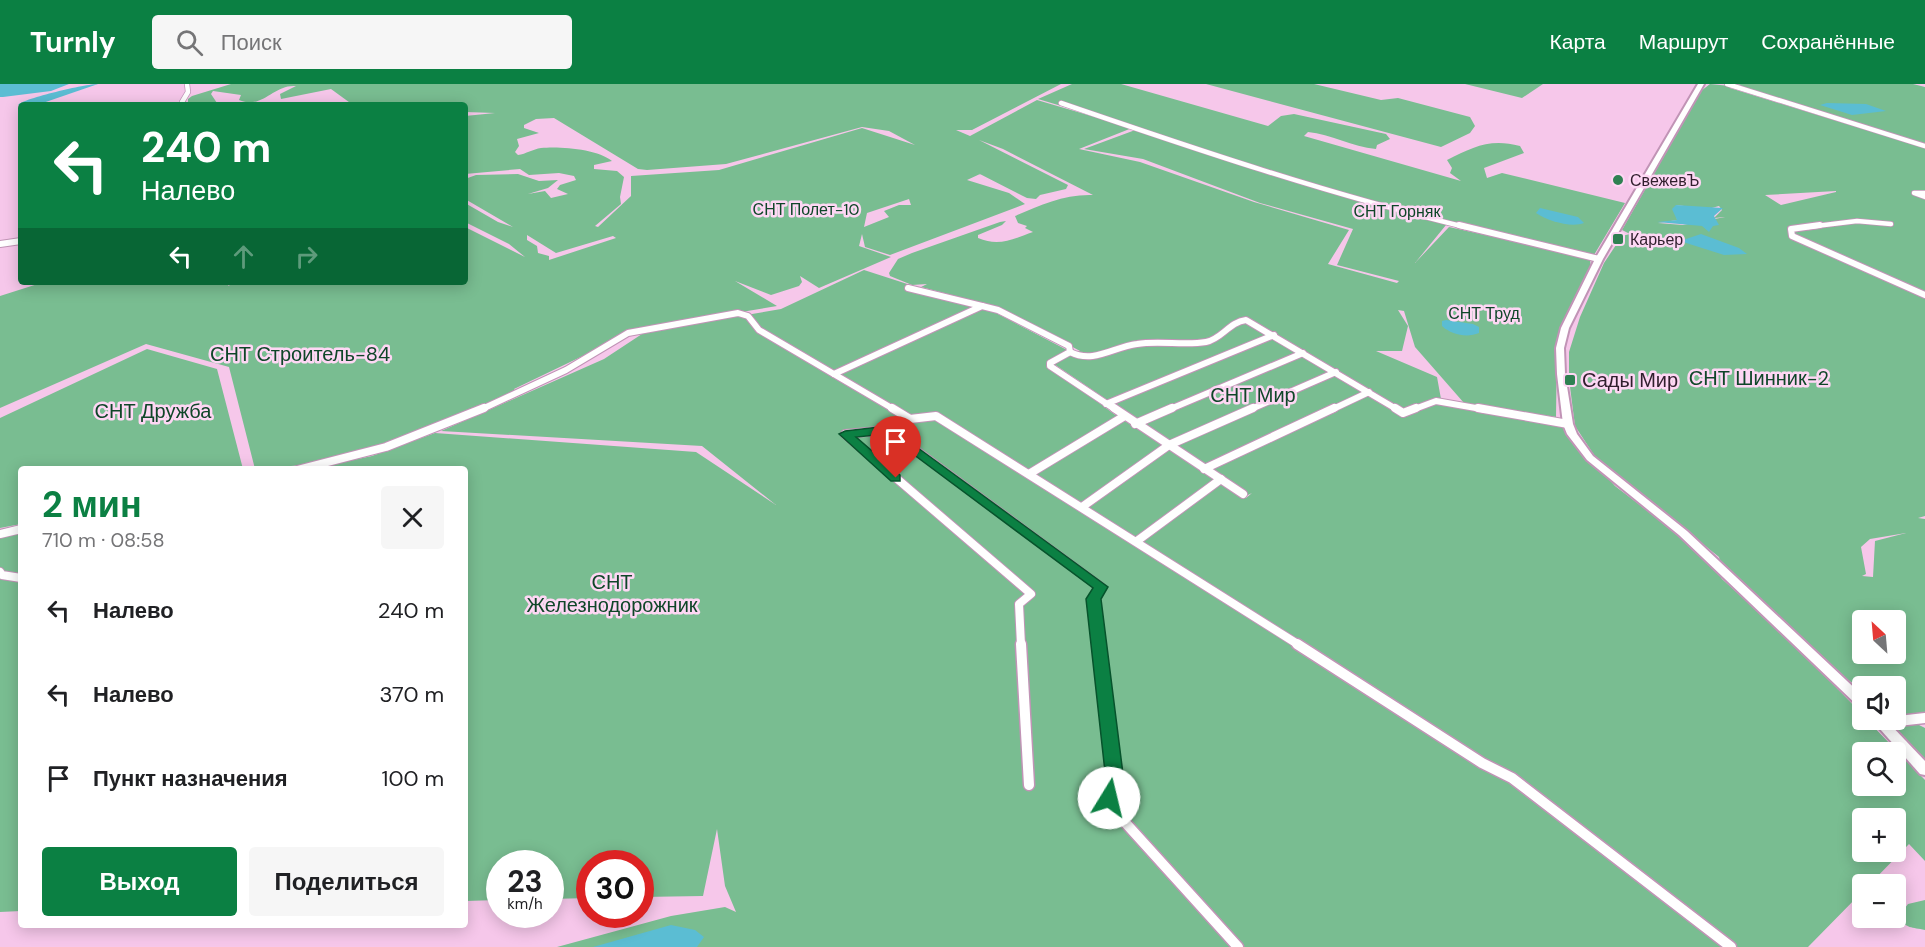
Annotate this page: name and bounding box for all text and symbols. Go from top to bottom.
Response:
search box [152,15,572,69]
text: Turnly [30,24,116,61]
icon: search [173,26,206,59]
text: Поиск [221,28,282,57]
text: Карта [1550,28,1606,56]
text: Маршрут [1639,28,1728,56]
text: Сохранённые [1761,28,1895,56]
text: 240 m [141,120,271,175]
icon: left [42,126,120,204]
place label: СвежевЪ [1630,170,1699,191]
text: Налево [141,173,235,208]
marker: СвежевЪ [1611,173,1625,187]
park label: СНТ Полет-10 [753,199,859,220]
park label: СНТ Горняк [1353,201,1442,222]
place label: Карьер [1630,229,1683,250]
marker: Карьер [1611,232,1625,246]
icon: left [164,240,197,273]
icon: ahead [227,240,260,273]
icon: right [290,240,323,273]
park label: СНТ Труд [1448,303,1520,324]
park label: СНТ Строитель-84 [210,341,390,367]
park label: СНТ Шинник-2 [1689,365,1829,391]
place label: Сады Мир [1582,367,1678,393]
marker: Сады Мир [1563,373,1577,387]
park label: СНТ Мир [1210,382,1296,408]
park label: СНТ Дружба [95,398,212,424]
pin [870,416,921,478]
icon: arrive [879,425,912,458]
text: 2 мин [42,481,142,528]
button: close [381,486,444,549]
text: 710 m · 08:58 [42,527,165,553]
park label: СНТ Железнодорожник [526,569,698,618]
icon: left [42,594,75,627]
text: Налево [93,596,174,625]
text: 240 m [378,596,444,625]
north arrow [1852,610,1906,664]
map controls [1852,610,1906,928]
button: sound [1852,676,1906,730]
icon: left [42,678,75,711]
text: Налево [93,680,174,709]
text: 370 m [379,680,444,709]
button: search [1852,742,1906,796]
icon: arrive [42,762,75,795]
text: Пункт назначения [93,764,288,793]
text: 100 m [382,764,444,793]
position arrow [1077,766,1141,830]
button: + [1852,808,1906,862]
button: Выход [42,847,237,916]
button: Поделиться [249,847,444,916]
speed limit sign: 30 [576,850,654,928]
text: 23 [507,862,543,901]
button: − [1852,874,1906,928]
text: km/h [507,894,543,914]

